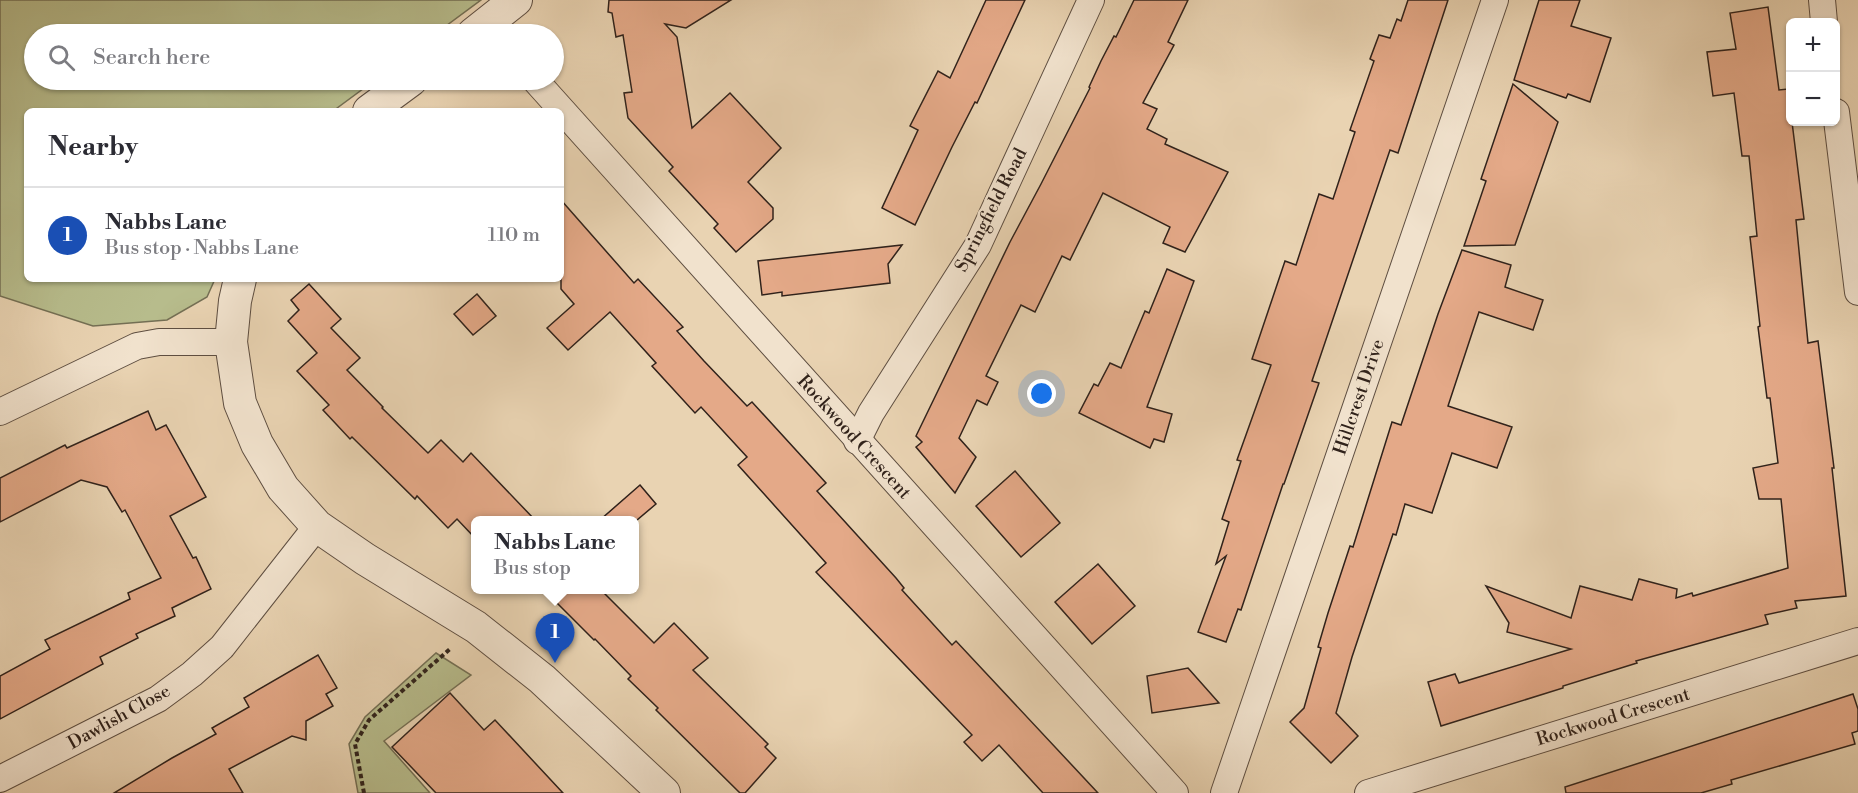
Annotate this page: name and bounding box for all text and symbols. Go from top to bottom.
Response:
map controls [1786,18,1840,126]
button: + [1786,18,1840,72]
search box [24,24,564,90]
icon: search [45,41,78,74]
text: Search here [93,44,210,71]
button: − [1786,72,1840,126]
text: Nearby [48,131,138,163]
street label: Springfield Road [950,144,1032,276]
text: Nabbs Lane [105,209,227,236]
text: 1 [63,223,72,248]
text: 110 m [488,223,540,248]
text: Bus stop · Nabbs Lane [105,236,299,261]
street label: Hillcrest Drive [1328,336,1390,458]
street label: Rockwood Crescent [792,370,916,504]
your location [1027,379,1056,408]
popup [471,516,639,594]
text: Nabbs Lane [494,529,616,556]
text: Bus stop [494,556,571,581]
pin: 1 [536,614,574,663]
street label: Dawlish Close [64,679,174,755]
street label: Rockwood Crescent [1533,683,1693,751]

